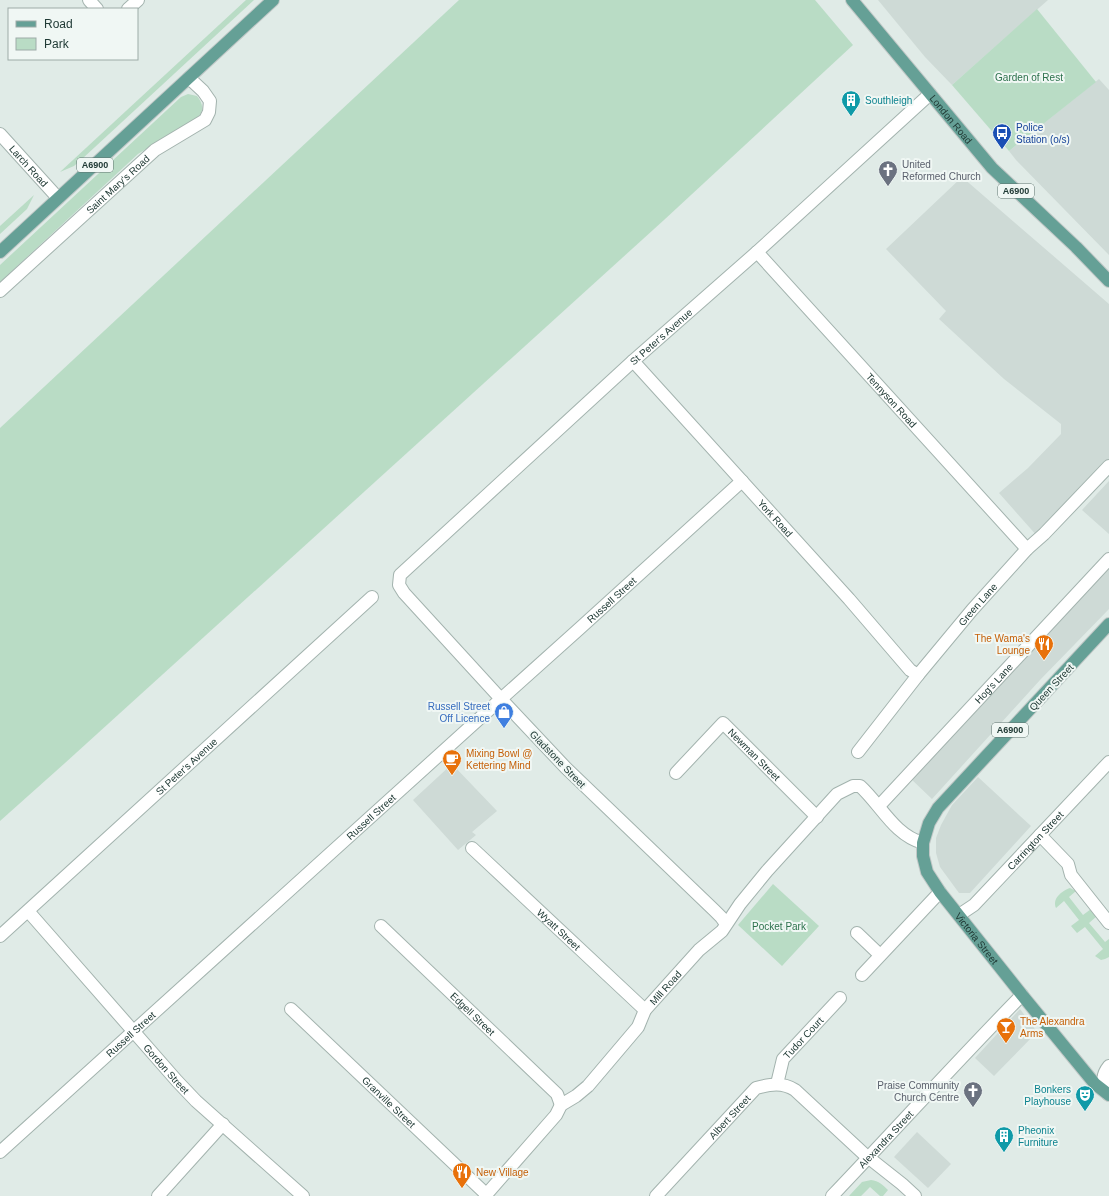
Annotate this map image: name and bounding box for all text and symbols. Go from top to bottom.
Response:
legend [8,8,138,60]
text: Road [44,17,73,31]
text: Park [44,37,70,51]
park label: Garden of Rest [995,72,1063,83]
building icon: Southleigh [840,89,862,117]
street label: London Road [927,93,974,146]
place label: Southleigh [865,95,912,106]
bus stop icon: Police Station (o/s) [991,122,1013,150]
place label: Police Station (o/s) [1016,122,1070,145]
street label: Larch Road [7,143,50,189]
street label: Saint Mary's Road [84,153,152,216]
road number: A6900 [77,158,113,172]
church icon: United Reformed Church [877,159,899,187]
place label: United Reformed Church [902,159,981,182]
road number: A6900 [998,184,1034,198]
street label: St Peter's Avenue [628,306,695,367]
street label: Tennyson Road [864,371,919,430]
street label: York Road [755,497,795,539]
street label: Russell Street [585,575,639,625]
street label: Green Lane [956,581,1000,628]
place label: The Wama's Lounge [975,633,1030,656]
restaurant icon: The Wama's Lounge [1033,633,1055,661]
street label: Hog's Lane [973,661,1015,706]
street label: Queen Street [1027,662,1076,713]
place label: Russell Street Off Licence [428,701,490,724]
shop icon: Russell Street Off Licence [493,701,515,729]
road number: A6900 [992,723,1028,737]
street label: Newman Street [726,726,782,783]
street label: Gladstone Street [528,729,588,790]
street label: St Peter's Avenue [154,736,220,797]
cafe icon: Mixing Bowl @ Kettering Mind [441,748,463,776]
place label: Mixing Bowl @ Kettering Mind [466,748,532,771]
street label: Russell Street [344,792,398,842]
street label: Carrington Street [1005,809,1066,872]
street label: Wyatt Street [535,907,583,953]
street label: Victoria Street [953,911,1000,967]
park label: Pocket Park [752,921,807,932]
street label: Mill Road [648,969,684,1007]
street label: Edgell Street [448,990,497,1038]
street label: Russell Street [104,1009,158,1059]
street label: Tudor Court [781,1015,826,1061]
bar icon: The Alexandra Arms [995,1016,1017,1044]
place label: The Alexandra Arms [1020,1016,1085,1039]
street label: Gordon Street [141,1042,191,1096]
street label: Granville Street [360,1075,418,1130]
place label: Praise Community Church Centre [877,1080,959,1103]
church icon: Praise Community Church Centre [962,1080,984,1108]
place label: Bonkers Playhouse [1024,1084,1071,1107]
theatre icon: Bonkers Playhouse [1074,1084,1096,1112]
street label: Albert Street [707,1093,753,1141]
street label: Alexandra Street [856,1108,915,1170]
building icon: Pheonix Furniture [993,1125,1015,1153]
place label: Pheonix Furniture [1018,1125,1058,1148]
restaurant icon: New Village [451,1161,473,1189]
place label: New Village [476,1167,529,1178]

